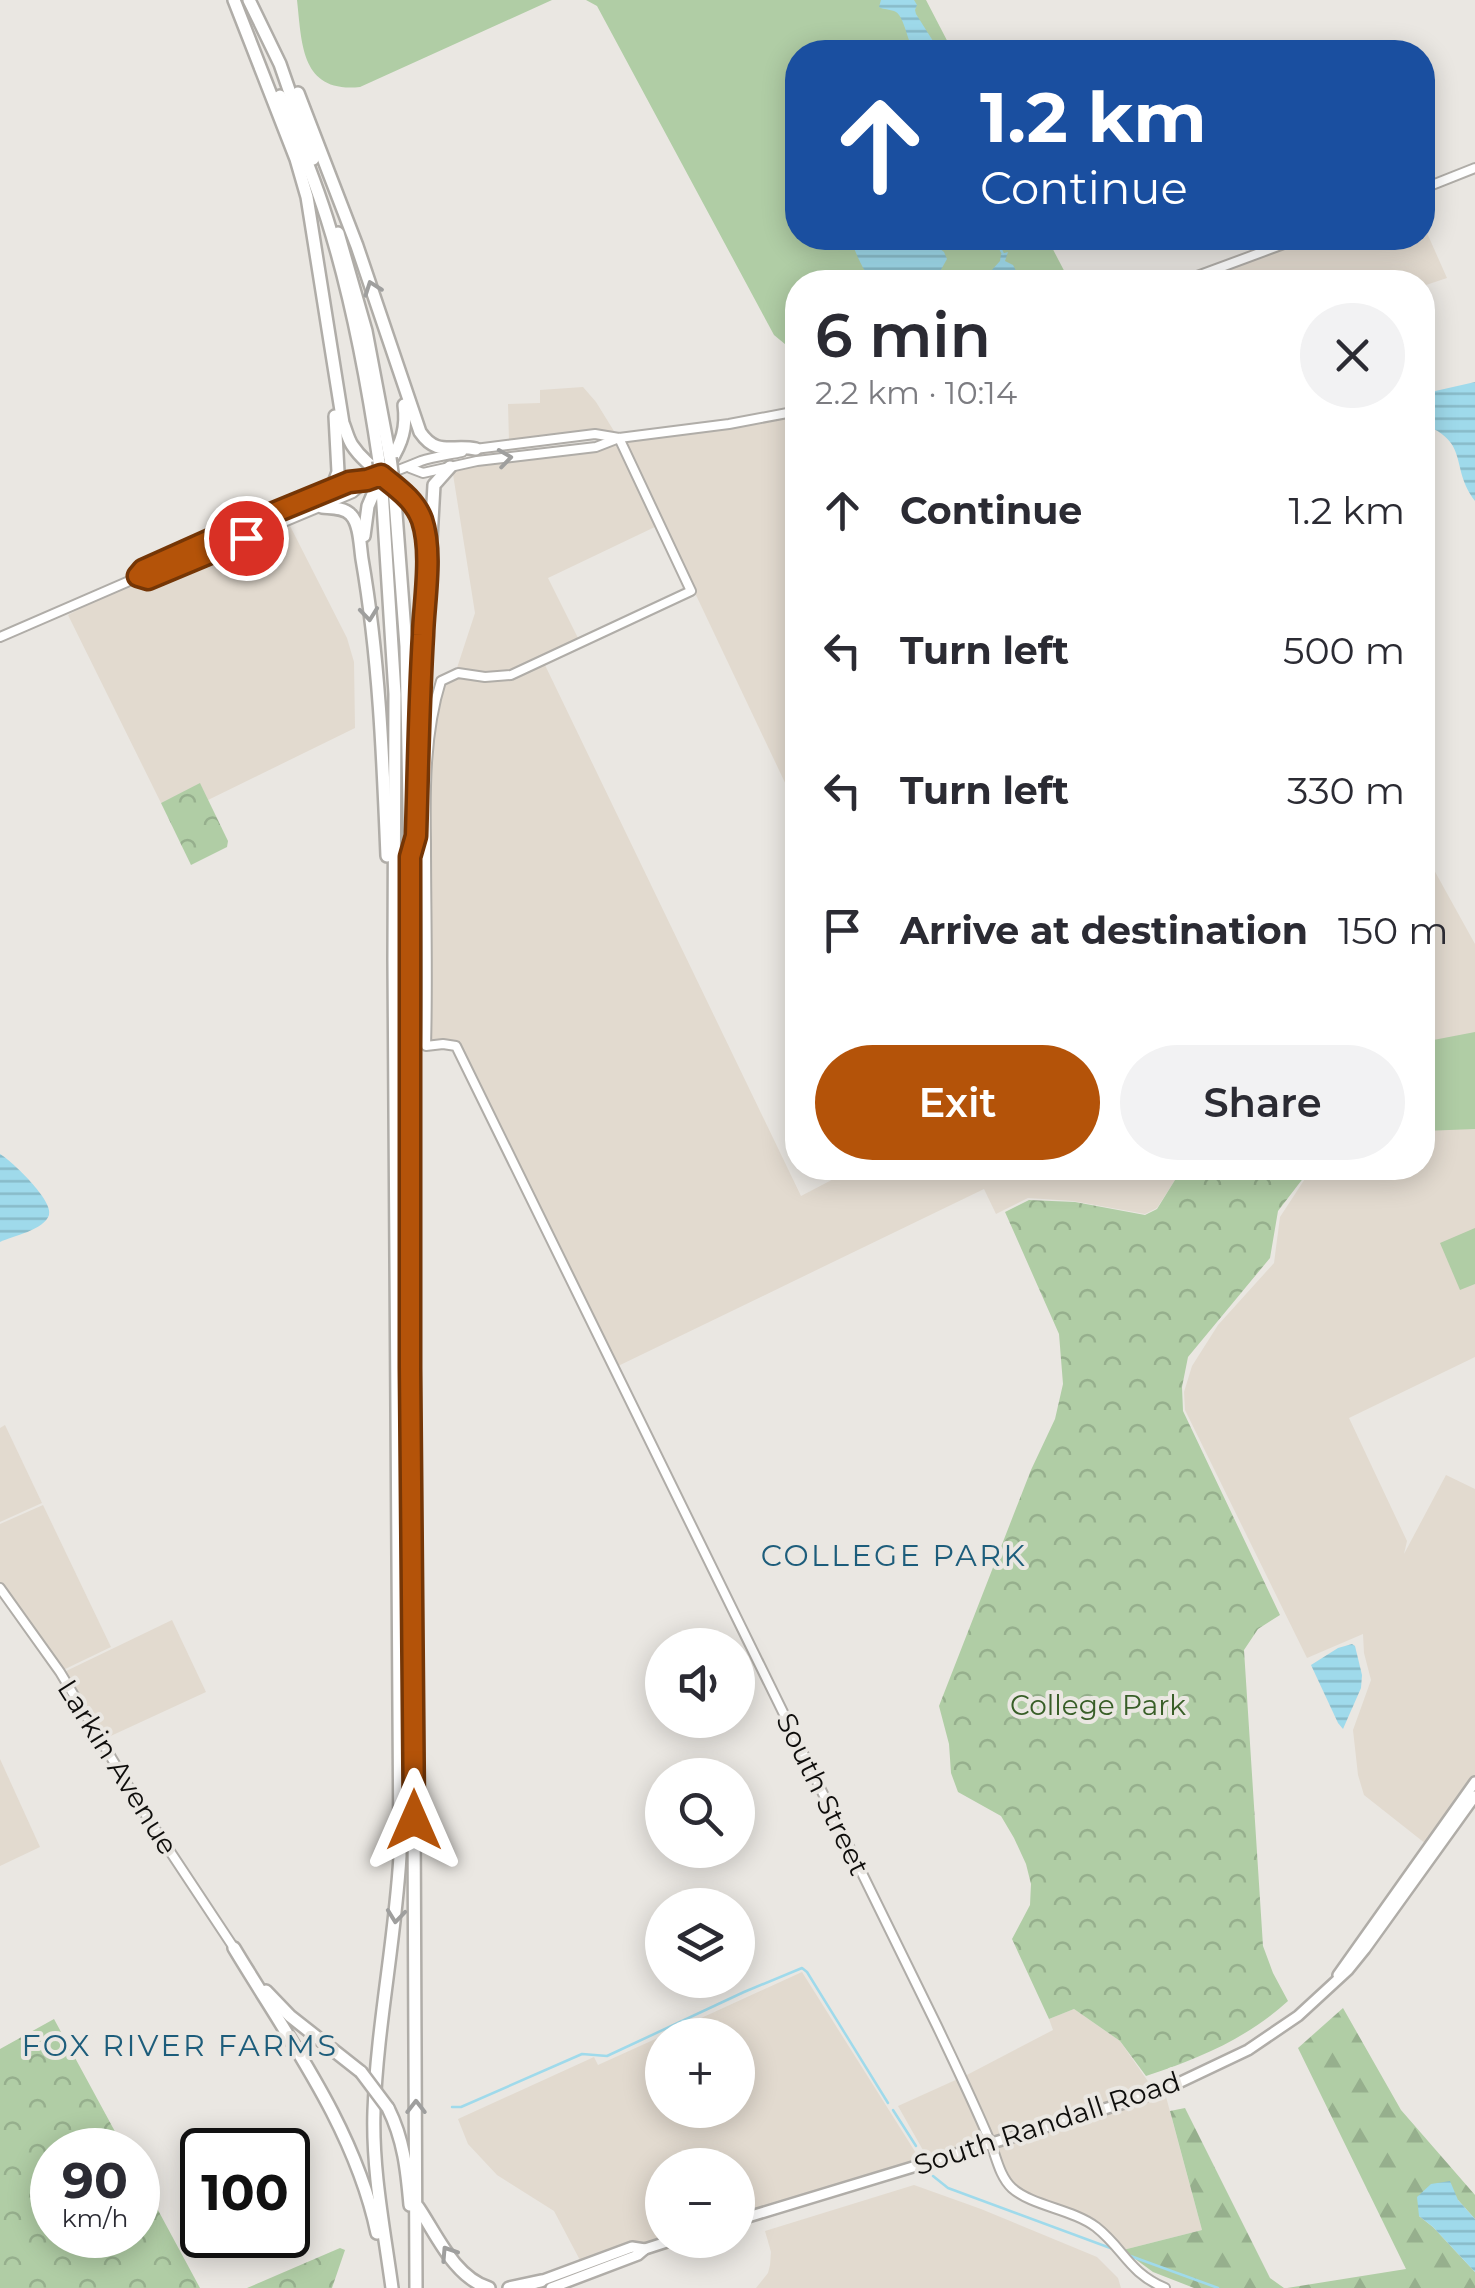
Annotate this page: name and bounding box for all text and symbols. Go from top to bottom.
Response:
text: 1.2 km [980,74,1207,160]
icon: ahead [815,80,945,210]
text: Continue [980,160,1188,215]
one-way arrow [363,280,384,297]
text: 6 min [815,299,991,372]
button: close [1300,303,1405,408]
text: 2.2 km · 10:14 [815,373,1017,412]
one-way arrow [497,448,513,469]
icon: ahead [815,483,870,538]
text: Continue [900,487,1082,534]
text: 1.2 km [1289,487,1405,534]
pin [204,496,289,581]
icon: arrive [219,511,274,566]
one-way arrow [358,606,380,622]
icon: left [815,623,870,678]
text: Turn left [900,627,1069,674]
text: 500 m [1283,627,1405,674]
icon: left [815,763,870,818]
text: Turn left [900,767,1069,814]
text: 330 m [1287,767,1405,814]
icon: arrive [815,903,870,958]
text: Arrive at destination [900,907,1308,954]
text: 150 m [1338,907,1449,954]
button: Exit [815,1045,1100,1160]
button: Share [1120,1045,1405,1160]
district label: COLLEGE PARK [761,1537,1027,1574]
map controls [645,1628,755,2258]
button: sound [645,1628,755,1738]
street label: Larkin Avenue [51,1673,185,1861]
park label: College Park [1010,1688,1186,1722]
street label: South Street [769,1708,877,1880]
button: search [645,1758,755,1868]
position arrow [362,1768,466,1872]
button: layers [645,1888,755,1998]
one-way arrow [385,1908,407,1924]
button: + [645,2018,755,2128]
district label: FOX RIVER FARMS [22,2027,338,2064]
street label: South Randall Road [910,2064,1184,2182]
one-way arrow [405,2098,427,2114]
speed limit sign: 100 [180,2128,310,2258]
button: − [645,2148,755,2258]
text: 90 [62,2150,128,2211]
text: km/h [62,2203,128,2233]
one-way arrow [442,2245,461,2263]

